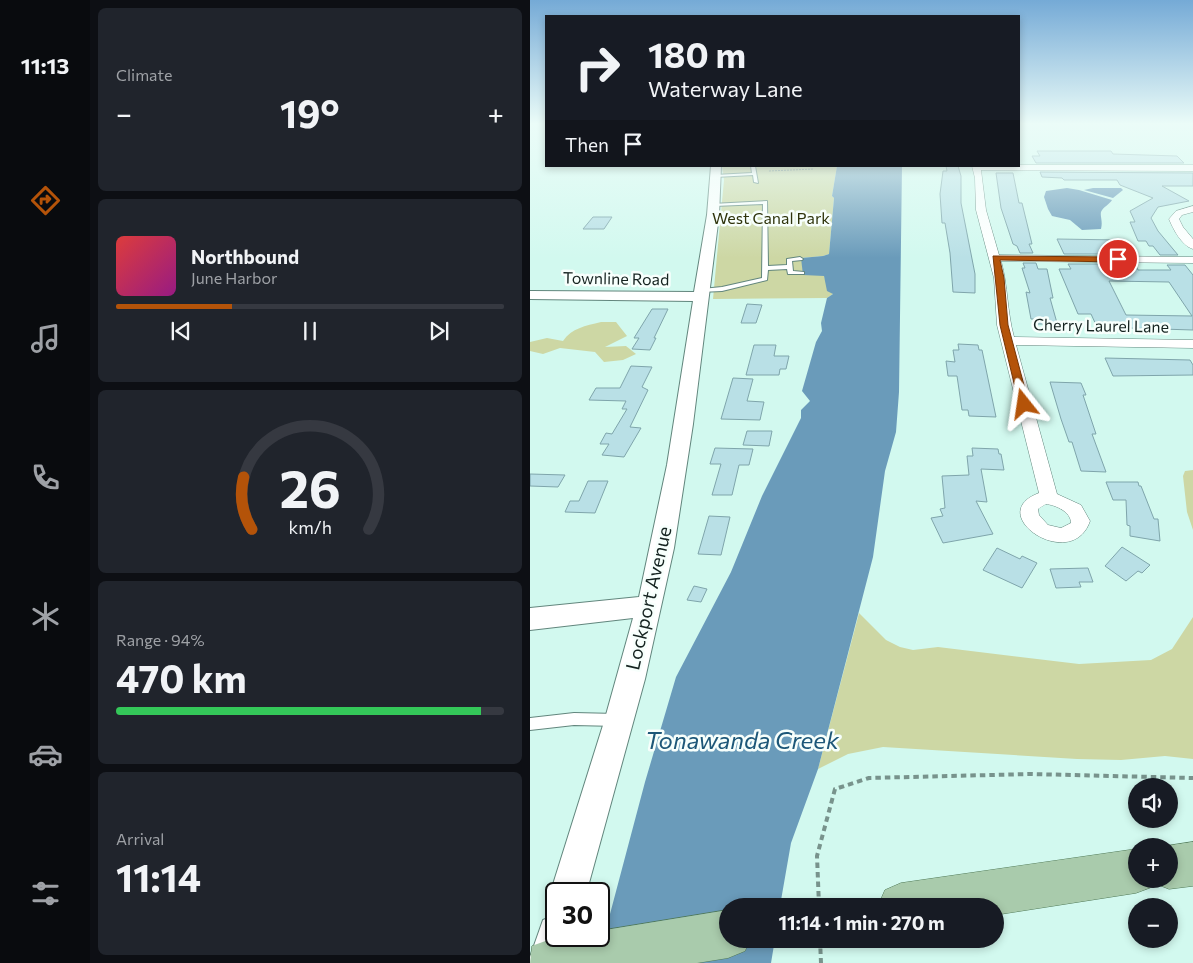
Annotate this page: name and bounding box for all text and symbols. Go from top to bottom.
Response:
text: 180 m [648,32,746,75]
icon: right [565,35,630,100]
text: 11:13 [21,52,69,79]
text: Climate [116,65,172,84]
text: Waterway Lane [648,75,803,102]
text: 19° [280,89,340,136]
text: − [116,96,132,130]
text: + [488,96,504,130]
icon: arrive [619,130,647,158]
text: Then [565,133,609,156]
icon: directions [28,183,63,218]
park label: West Canal Park [712,208,830,227]
pin [1097,238,1139,280]
text: Northbound [191,245,299,268]
icon: arrive [1104,245,1132,273]
text: June Harbor [191,268,277,287]
street label: Townline Road [563,268,669,288]
street label: Cherry Laurel Lane [1033,314,1169,336]
icon: previous [167,317,195,345]
icon: pause [296,317,324,345]
icon: next [425,317,453,345]
icon: music [28,321,63,356]
position arrow [997,377,1049,429]
text: 26 [279,455,341,519]
icon: phone [28,460,63,495]
text: km/h [288,516,332,538]
street label: Lockport Avenue [620,524,676,672]
icon: climate [28,599,63,634]
text: Range · 94% [116,630,204,649]
text: 470 km [116,654,247,701]
water label: Tonawanda Creek [645,725,840,754]
icon: car [28,737,63,772]
map controls [1128,778,1178,948]
button: sound [1128,778,1178,828]
text: Arrival [116,829,164,848]
button: + [1128,838,1178,888]
text: 11:14 [116,853,201,900]
icon: filters [28,876,63,911]
speed limit sign: 30 [545,882,610,947]
button: − [1128,898,1178,948]
text: 11:14 · 1 min · 270 m [779,911,944,934]

